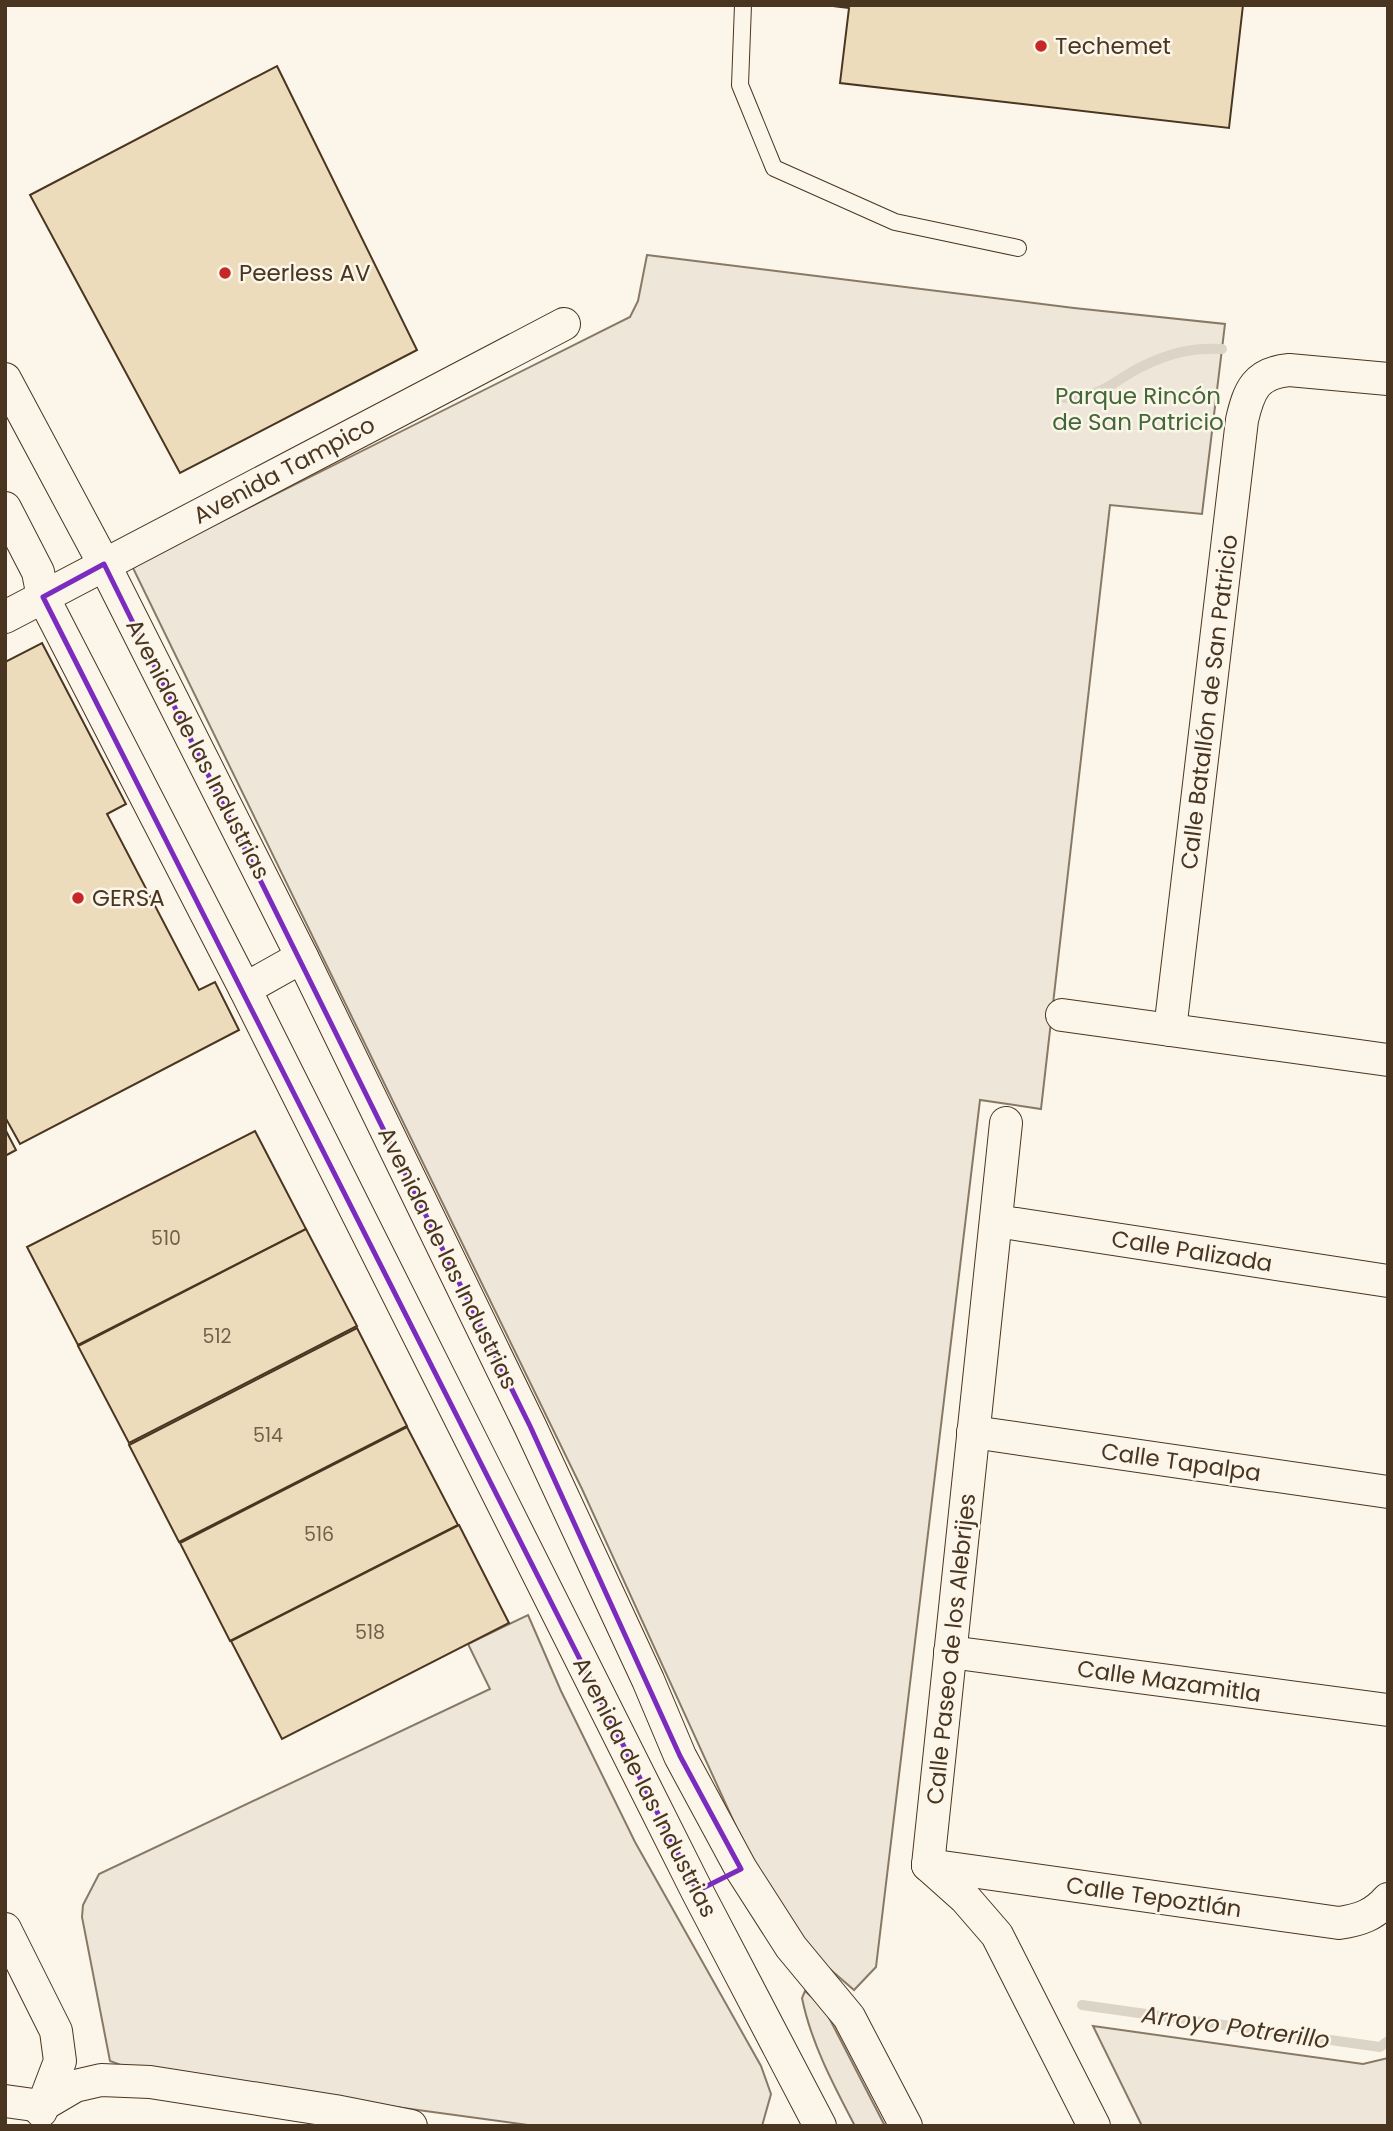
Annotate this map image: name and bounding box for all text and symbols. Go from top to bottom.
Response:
place label: Techemet [1055,30,1171,62]
marker: Techemet [1033,38,1049,54]
place label: Peerless AV [239,257,371,289]
marker: Peerless AV [217,265,233,281]
park label: Parque Rincón de San Patricio [1052,380,1224,438]
street label: Avenida Tampico [187,408,381,532]
street label: Calle Batallón de San Patricio [1173,533,1245,871]
street label: Avenida de las Industrias [118,613,278,885]
place label: GERSA [92,882,165,914]
marker: GERSA [70,890,86,906]
street label: Avenida de las Industrias [370,1121,526,1395]
street label: Calle Palizada [1109,1223,1275,1279]
house number: 510 [151,1225,181,1252]
house number: 512 [203,1323,232,1350]
house number: 514 [253,1422,283,1449]
street label: Calle Tapalpa [1099,1435,1263,1489]
street label: Calle Paseo de los Alebrijes [919,1492,983,1806]
house number: 516 [304,1521,334,1548]
house number: 518 [355,1619,385,1646]
street label: Avenida de las Industrias [565,1651,725,1923]
street label: Calle Mazamitla [1075,1652,1263,1710]
street label: Calle Tepoztlán [1064,1869,1244,1925]
water label: Arroyo Potrerillo [1139,1997,1332,2057]

